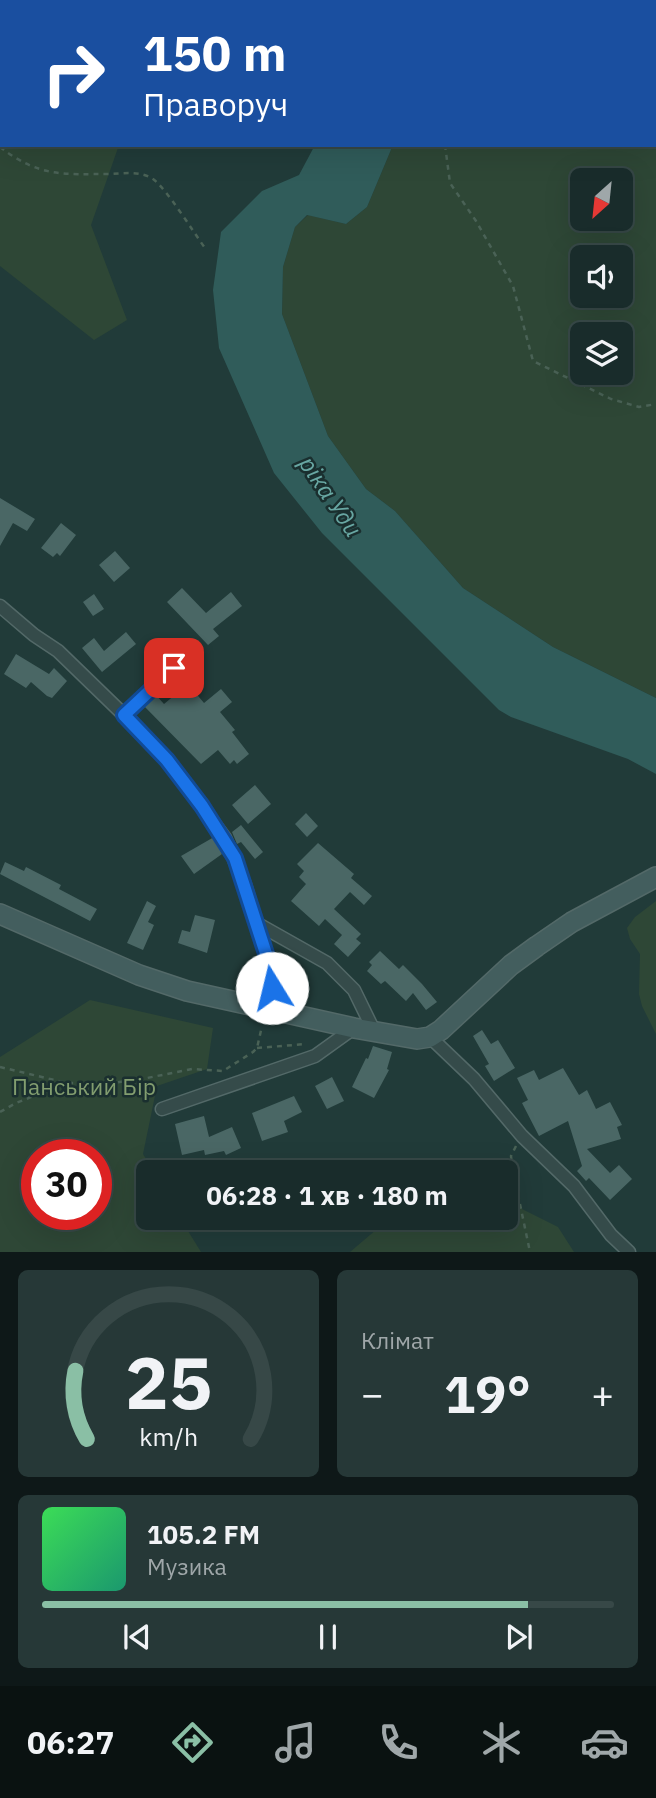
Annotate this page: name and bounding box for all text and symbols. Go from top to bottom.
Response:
text: 150 m [143,21,287,84]
icon: right [28,28,119,119]
text: Праворуч [143,83,288,125]
north arrow [570,168,634,231]
map controls [570,168,633,385]
button: sound [570,245,633,308]
button: layers [570,322,633,385]
water label: ріка Уди [292,448,370,543]
pin [144,638,204,698]
icon: arrive [155,649,193,687]
position arrow [235,951,309,1025]
park label: Панський Бір [12,1071,156,1101]
speed limit sign: 30 [21,1139,112,1230]
text: 06:28 · 1 хв · 180 m [206,1178,448,1212]
text: Клімат [361,1325,434,1355]
text: 25 [125,1335,212,1430]
text: 19° [444,1360,531,1427]
text: − [361,1369,384,1418]
text: + [591,1369,614,1418]
text: km/h [139,1420,198,1453]
text: 105.2 FM [147,1517,260,1551]
text: Музика [147,1551,227,1581]
icon: previous [118,1618,156,1656]
icon: pause [309,1618,347,1656]
icon: next [500,1618,538,1656]
icon: directions [168,1718,217,1767]
icon: music [271,1718,320,1767]
icon: phone [374,1718,423,1767]
icon: climate [477,1718,526,1767]
icon: car [580,1718,629,1767]
text: 06:27 [27,1721,114,1763]

